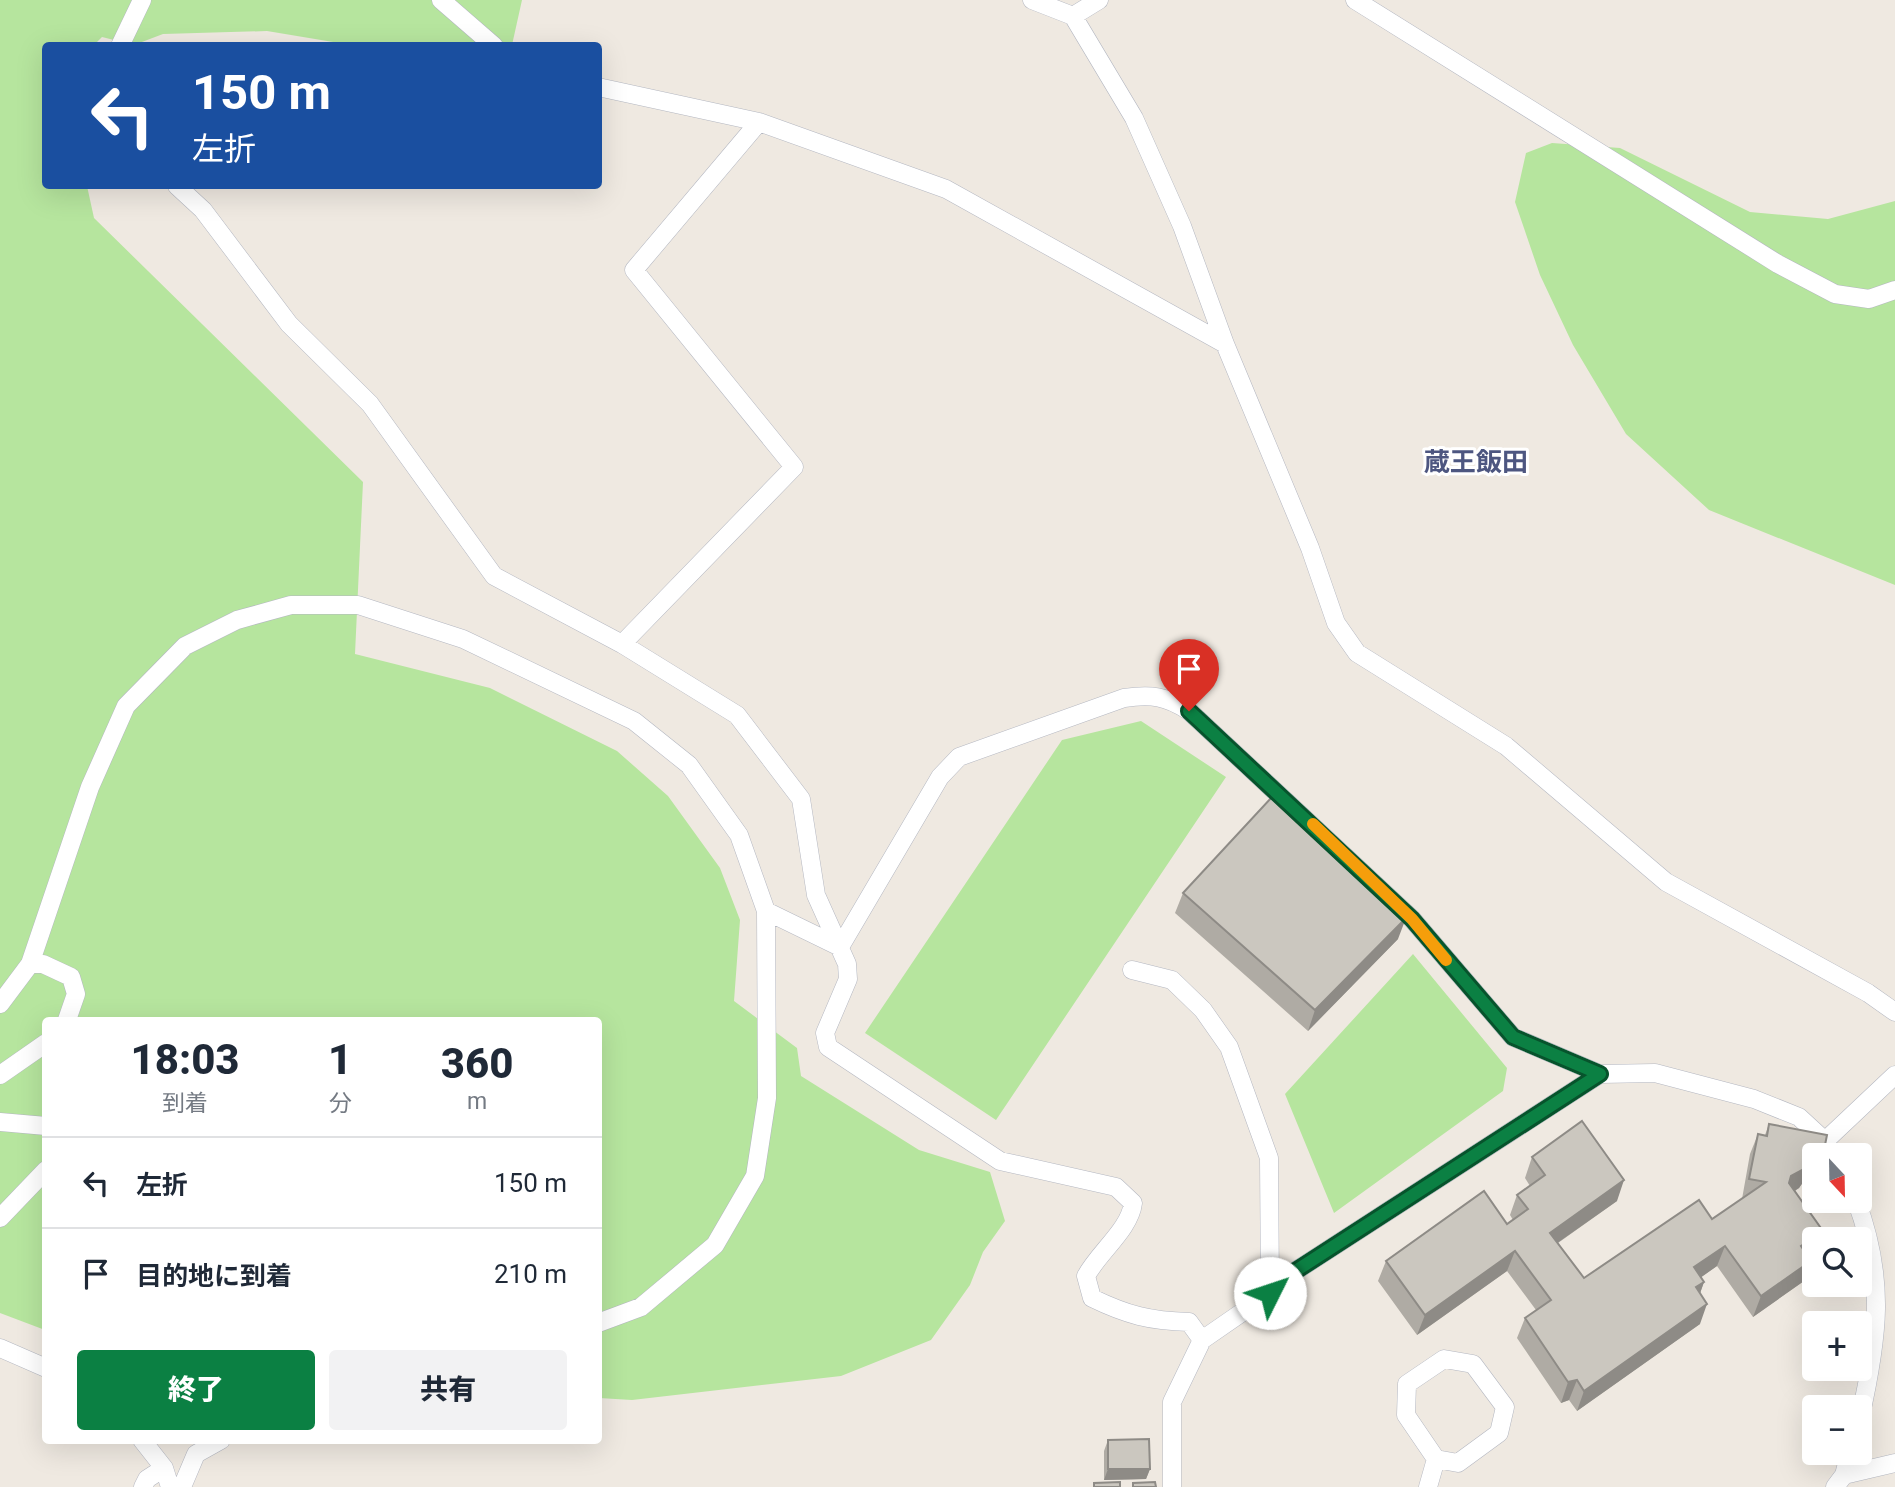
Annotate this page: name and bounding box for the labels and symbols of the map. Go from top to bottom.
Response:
district label: 蔵王飯田 [1424,447,1528,477]
pin [1159,639,1219,711]
north arrow [1802,1143,1872,1213]
position arrow [1233,1256,1307,1330]

